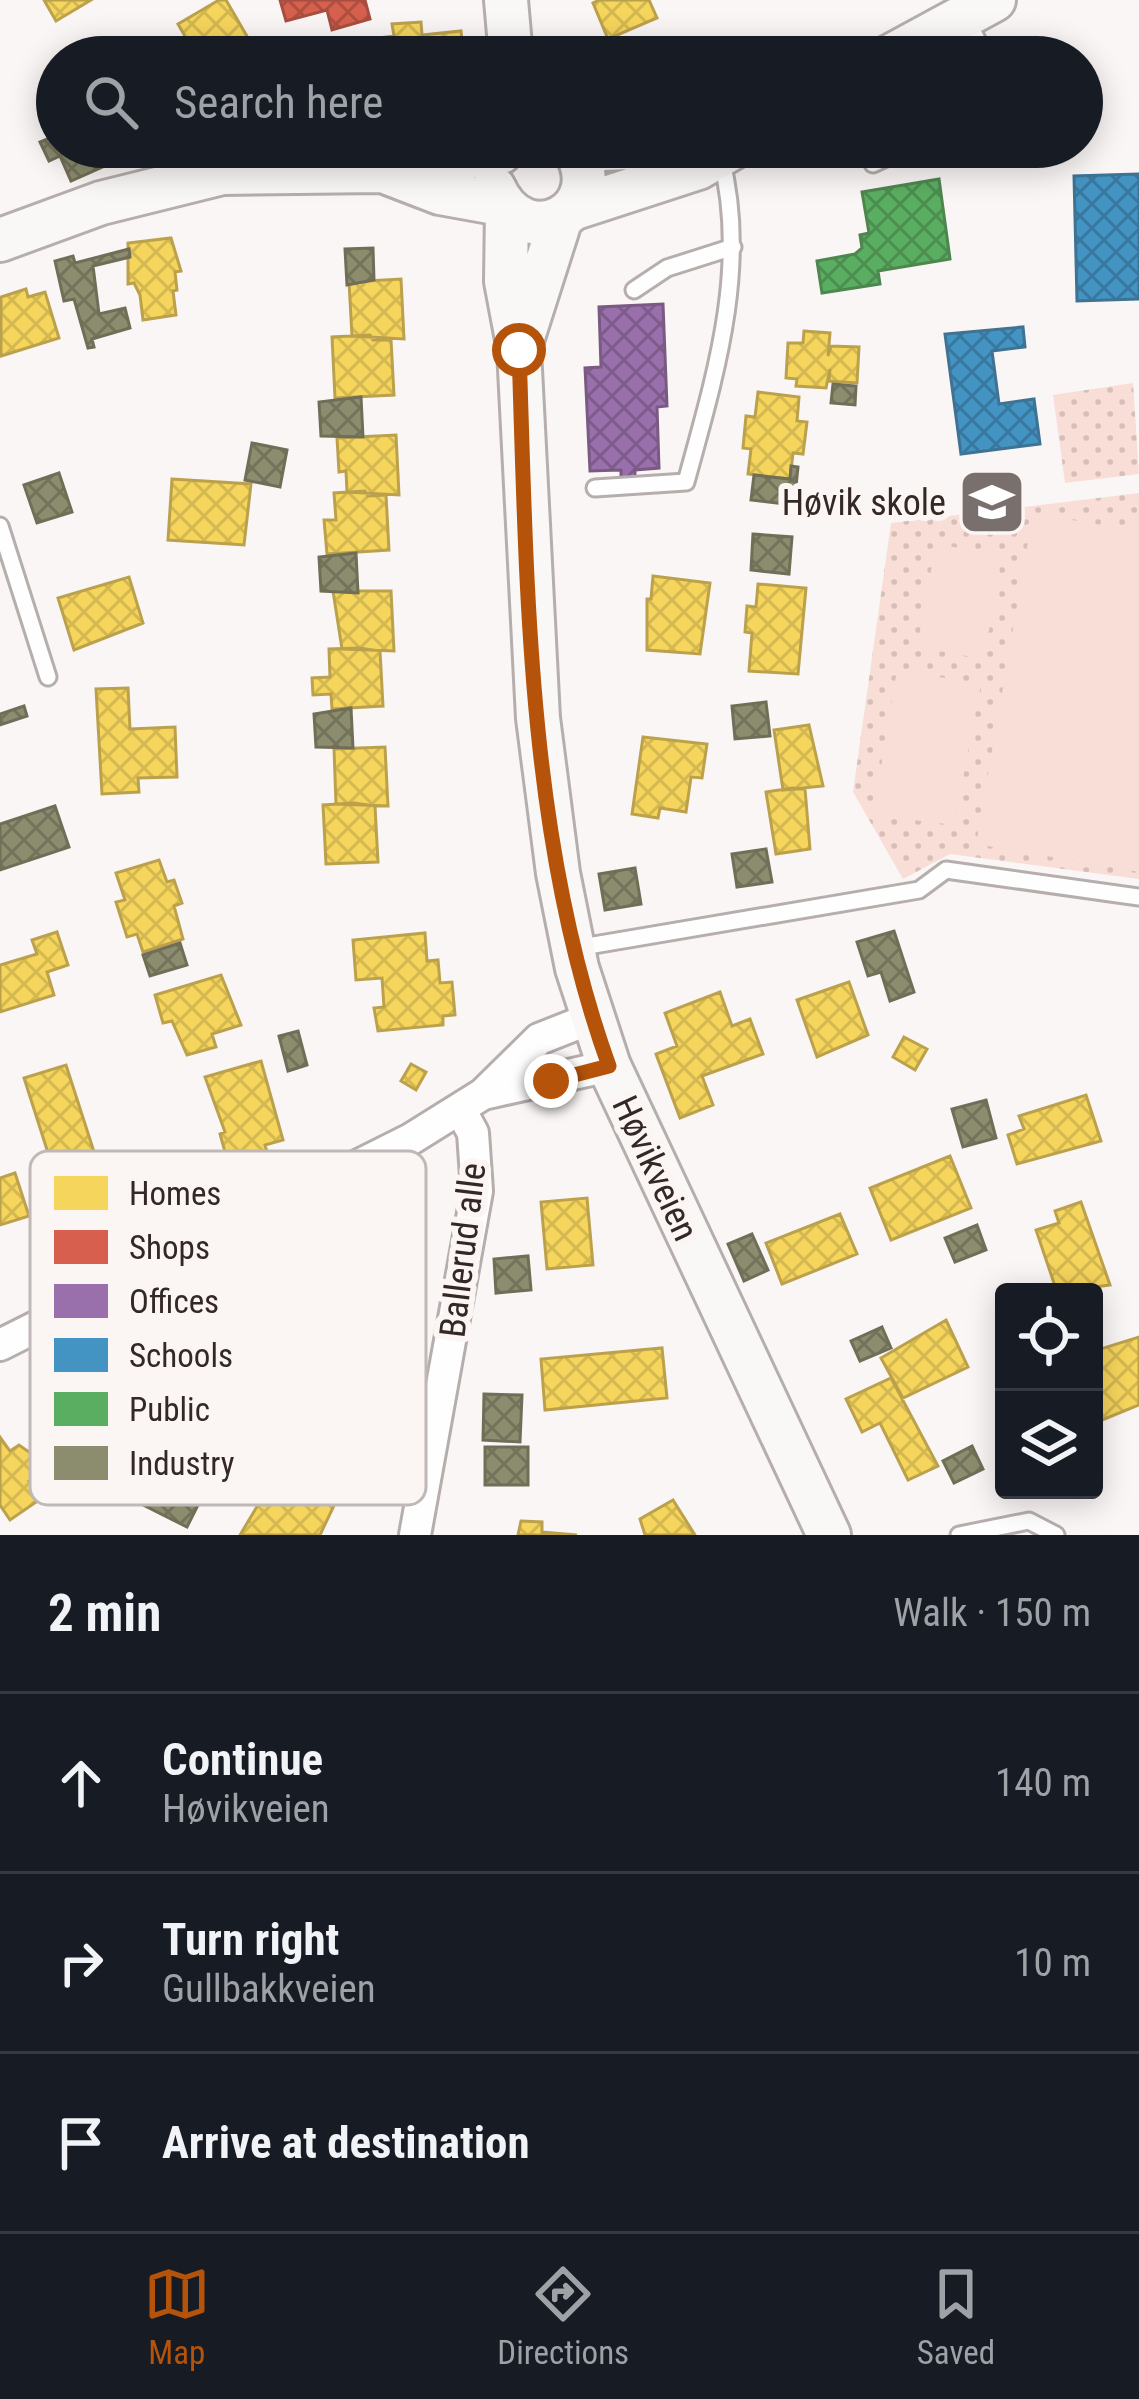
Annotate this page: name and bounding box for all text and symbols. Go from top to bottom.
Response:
search box [36,36,1103,168]
icon: search [78,69,144,135]
text: Search here [174,76,383,129]
route start [492,323,546,377]
school or university icon: Høvik skole [957,467,1027,537]
place label: Høvik skole [782,482,946,524]
route end [524,1054,578,1108]
street label: Høvikveien [603,1089,707,1247]
legend [30,1151,426,1505]
street label: Ballerud alle [431,1160,495,1340]
text: Homes [129,1174,221,1213]
text: Shops [129,1228,210,1267]
text: Offices [129,1282,219,1321]
map controls [995,1283,1103,1499]
button: locate [995,1283,1103,1391]
text: Schools [129,1336,233,1375]
text: Public [129,1390,210,1429]
button: layers [995,1391,1103,1499]
text: Industry [129,1444,235,1483]
text: 2 min [48,1584,161,1643]
text: Walk · 150 m [893,1590,1091,1636]
text: Continue [162,1733,323,1786]
icon: ahead [48,1750,114,1816]
text: 140 m [995,1760,1091,1806]
text: Høvikveien [162,1786,330,1832]
text: Turn right [162,1913,339,1966]
icon: right [48,1930,114,1996]
text: 10 m [1014,1940,1091,1986]
text: Gullbakkveien [162,1966,376,2012]
icon: arrive [48,2110,114,2176]
text: Arrive at destination [162,2116,530,2169]
tab: Map [144,2261,210,2372]
tab: Directions [497,2261,629,2372]
tab: Saved [917,2261,995,2372]

